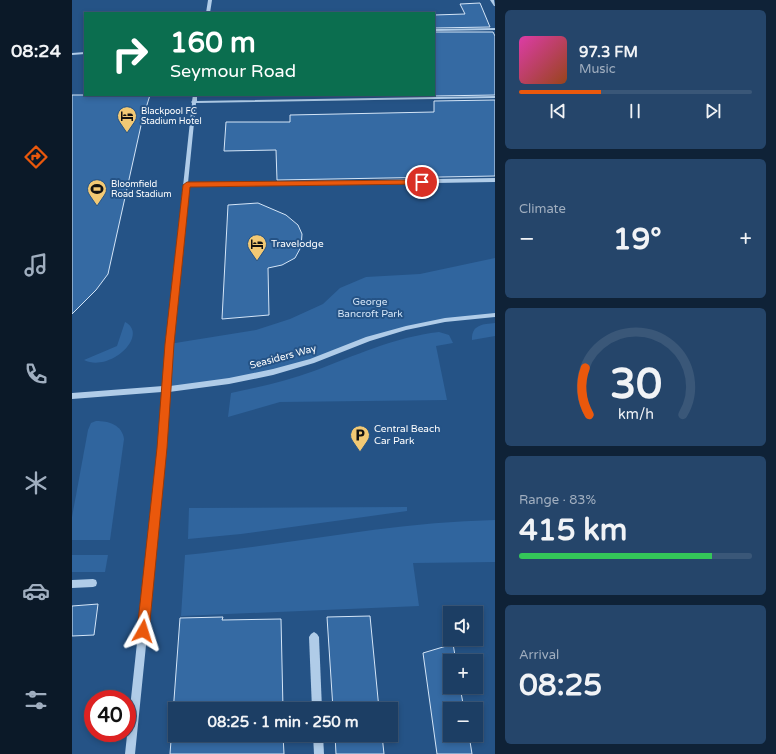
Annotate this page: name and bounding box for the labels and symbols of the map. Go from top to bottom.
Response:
hotel icon: Blackpool FC Stadium Hotel [116,105,138,133]
place label: Blackpool FC Stadium Hotel [141,106,202,127]
pin [405,165,439,199]
sports icon: Bloomfield Road Stadium [86,178,108,206]
place label: Bloomfield Road Stadium [111,179,171,200]
hotel icon: Travelodge [246,233,268,261]
place label: Travelodge [271,238,324,250]
park label: George Bancroft Park [337,296,403,320]
street label: Seasiders Way [248,342,318,372]
place label: Central Beach Car Park [374,423,440,447]
parking icon: Central Beach Car Park [349,424,371,452]
position arrow [122,610,164,652]
speed limit sign: 40 [84,690,136,742]

